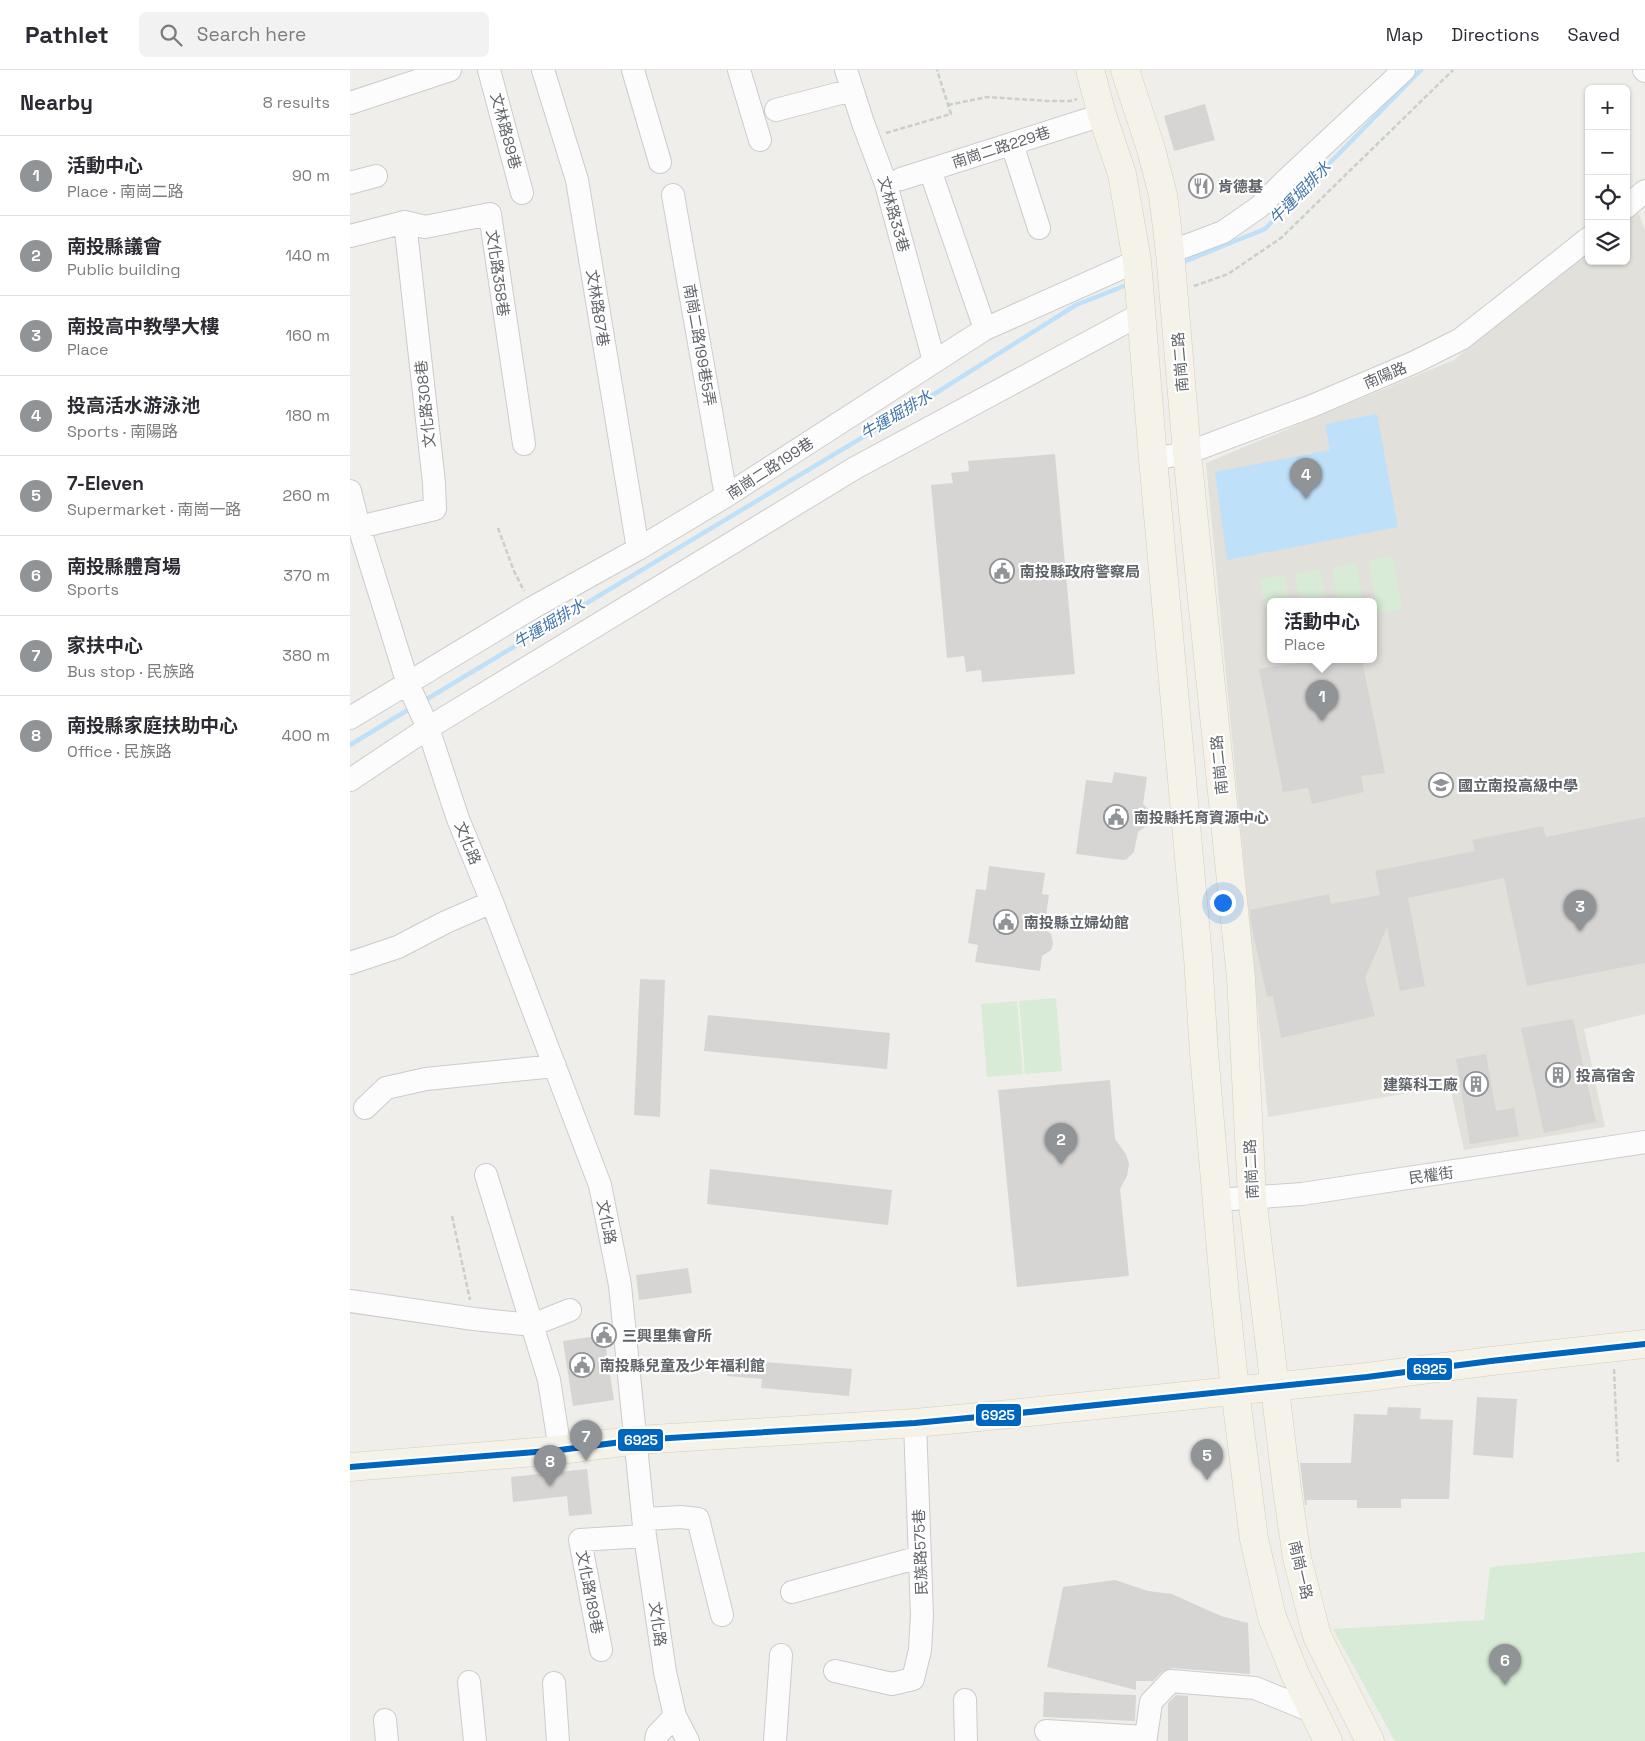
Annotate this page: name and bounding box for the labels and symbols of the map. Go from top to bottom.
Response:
street label: 文林路89巷 [487,91,525,171]
street label: 南崗二路229巷 [949,122,1053,172]
water label: 牛運堀排水 [1265,156,1336,229]
restaurant icon: 肯德基 [1188,173,1214,199]
street label: 文林路33巷 [874,174,914,254]
place label: 肯德基 [1218,177,1263,196]
street label: 文化路358巷 [483,228,513,318]
street label: 文林路87巷 [583,268,613,348]
street label: 南崗二路199巷5弄 [680,282,720,408]
street label: 南崗二路 [1168,331,1192,393]
street label: 南陽路 [1361,357,1409,393]
street label: 文化路308巷 [411,359,439,449]
water label: 牛運堀排水 [856,385,937,445]
street label: 南崗二路199巷 [723,433,817,503]
pin: 4 [1290,458,1322,499]
public building icon: 南投縣政府警察局 [989,558,1015,584]
place label: 南投縣政府警察局 [1020,562,1140,581]
water label: 牛運堀排水 [509,594,590,654]
pin: 1 [1306,680,1338,721]
street label: 南崗二路 [1206,734,1232,796]
school or university icon: 國立南投高級中學 [1428,772,1454,798]
place label: 國立南投高級中學 [1458,776,1578,795]
public building icon: 南投縣托育資源中心 [1103,804,1129,830]
place label: 南投縣托育資源中心 [1134,808,1269,827]
street label: 文化路 [451,819,485,867]
your location [1210,890,1236,916]
pin: 3 [1564,890,1596,931]
public building icon: 南投縣立婦幼館 [993,909,1019,935]
place label: 南投縣立婦幼館 [1024,913,1129,932]
building icon: 投高宿舍 [1545,1062,1571,1088]
place label: 投高宿舍 [1576,1066,1636,1085]
building icon: 建築科工廠 [1463,1071,1489,1097]
place label: 建築科工廠 [1383,1075,1458,1094]
pin: 2 [1045,1123,1077,1164]
street label: 南崗二路 [1240,1139,1262,1199]
street label: 民權街 [1407,1162,1455,1188]
street label: 文化路 [593,1198,621,1246]
public building icon: 三興里集會所 [591,1322,617,1348]
place label: 三興里集會所 [622,1326,712,1345]
public building icon: 南投縣兒童及少年福利館 [569,1352,595,1378]
place label: 南投縣兒童及少年福利館 [600,1356,765,1375]
line badge: 6925 [1406,1357,1453,1381]
text: 6925 [1413,1360,1447,1378]
line badge: 6925 [975,1403,1022,1427]
text: 6925 [981,1406,1015,1424]
pin: 7 [570,1420,602,1461]
line badge: 6925 [617,1428,664,1452]
text: 6925 [624,1431,658,1449]
pin: 5 [1191,1439,1223,1480]
pin: 8 [534,1445,566,1486]
street label: 民族路575巷 [909,1509,931,1595]
street label: 南崗一路 [1285,1539,1317,1601]
street label: 文化路189巷 [573,1549,607,1635]
street label: 文化路 [645,1600,671,1648]
pin: 6 [1489,1644,1521,1685]

